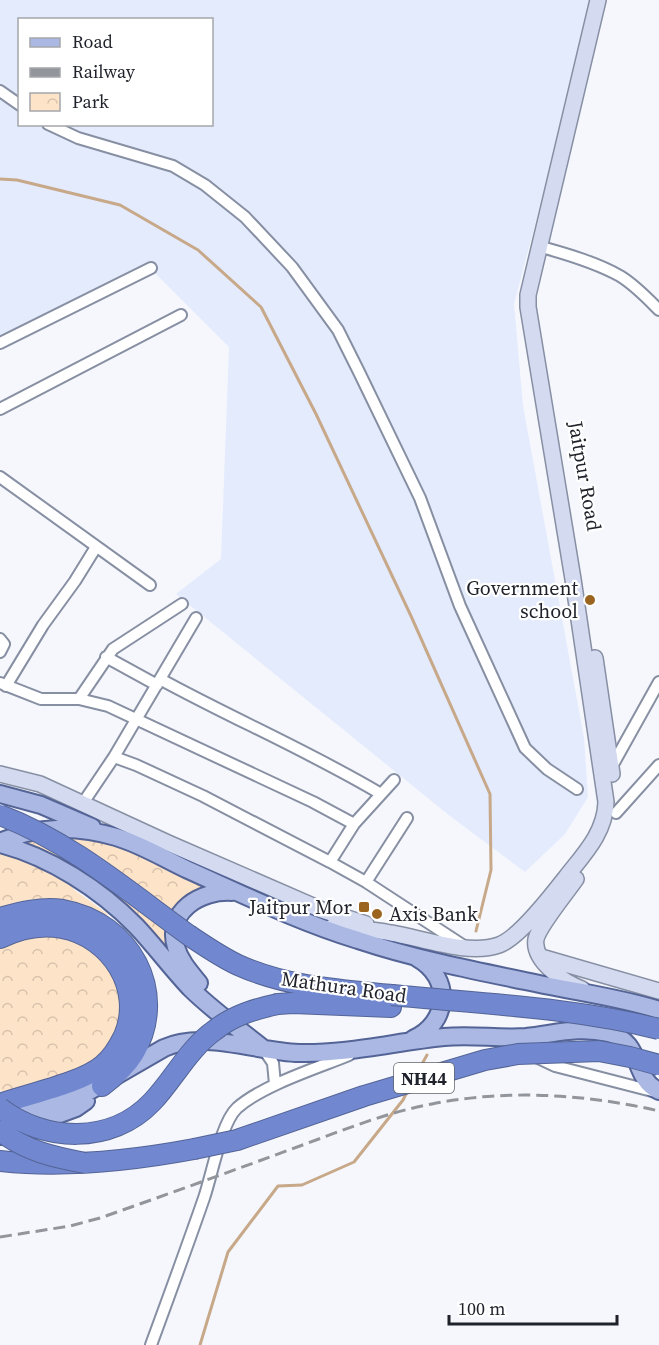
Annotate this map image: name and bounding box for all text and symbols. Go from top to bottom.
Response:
legend [18,18,213,126]
text: Road [72,29,113,54]
text: Railway [72,59,136,84]
text: Park [72,89,109,114]
street label: Jaitpur Road [561,418,609,534]
place label: Government school [466,574,578,625]
marker: Government school [583,593,597,607]
place label: Jaitpur Mor [248,893,353,921]
marker: Jaitpur Mor [357,900,371,914]
place label: Axis Bank [389,900,478,928]
marker: Axis Bank [370,907,384,921]
street label: Mathura Road [280,964,409,1010]
road number: NH44 [394,1063,454,1093]
scale bar [449,1288,617,1326]
text: 100 m [458,1296,505,1321]

